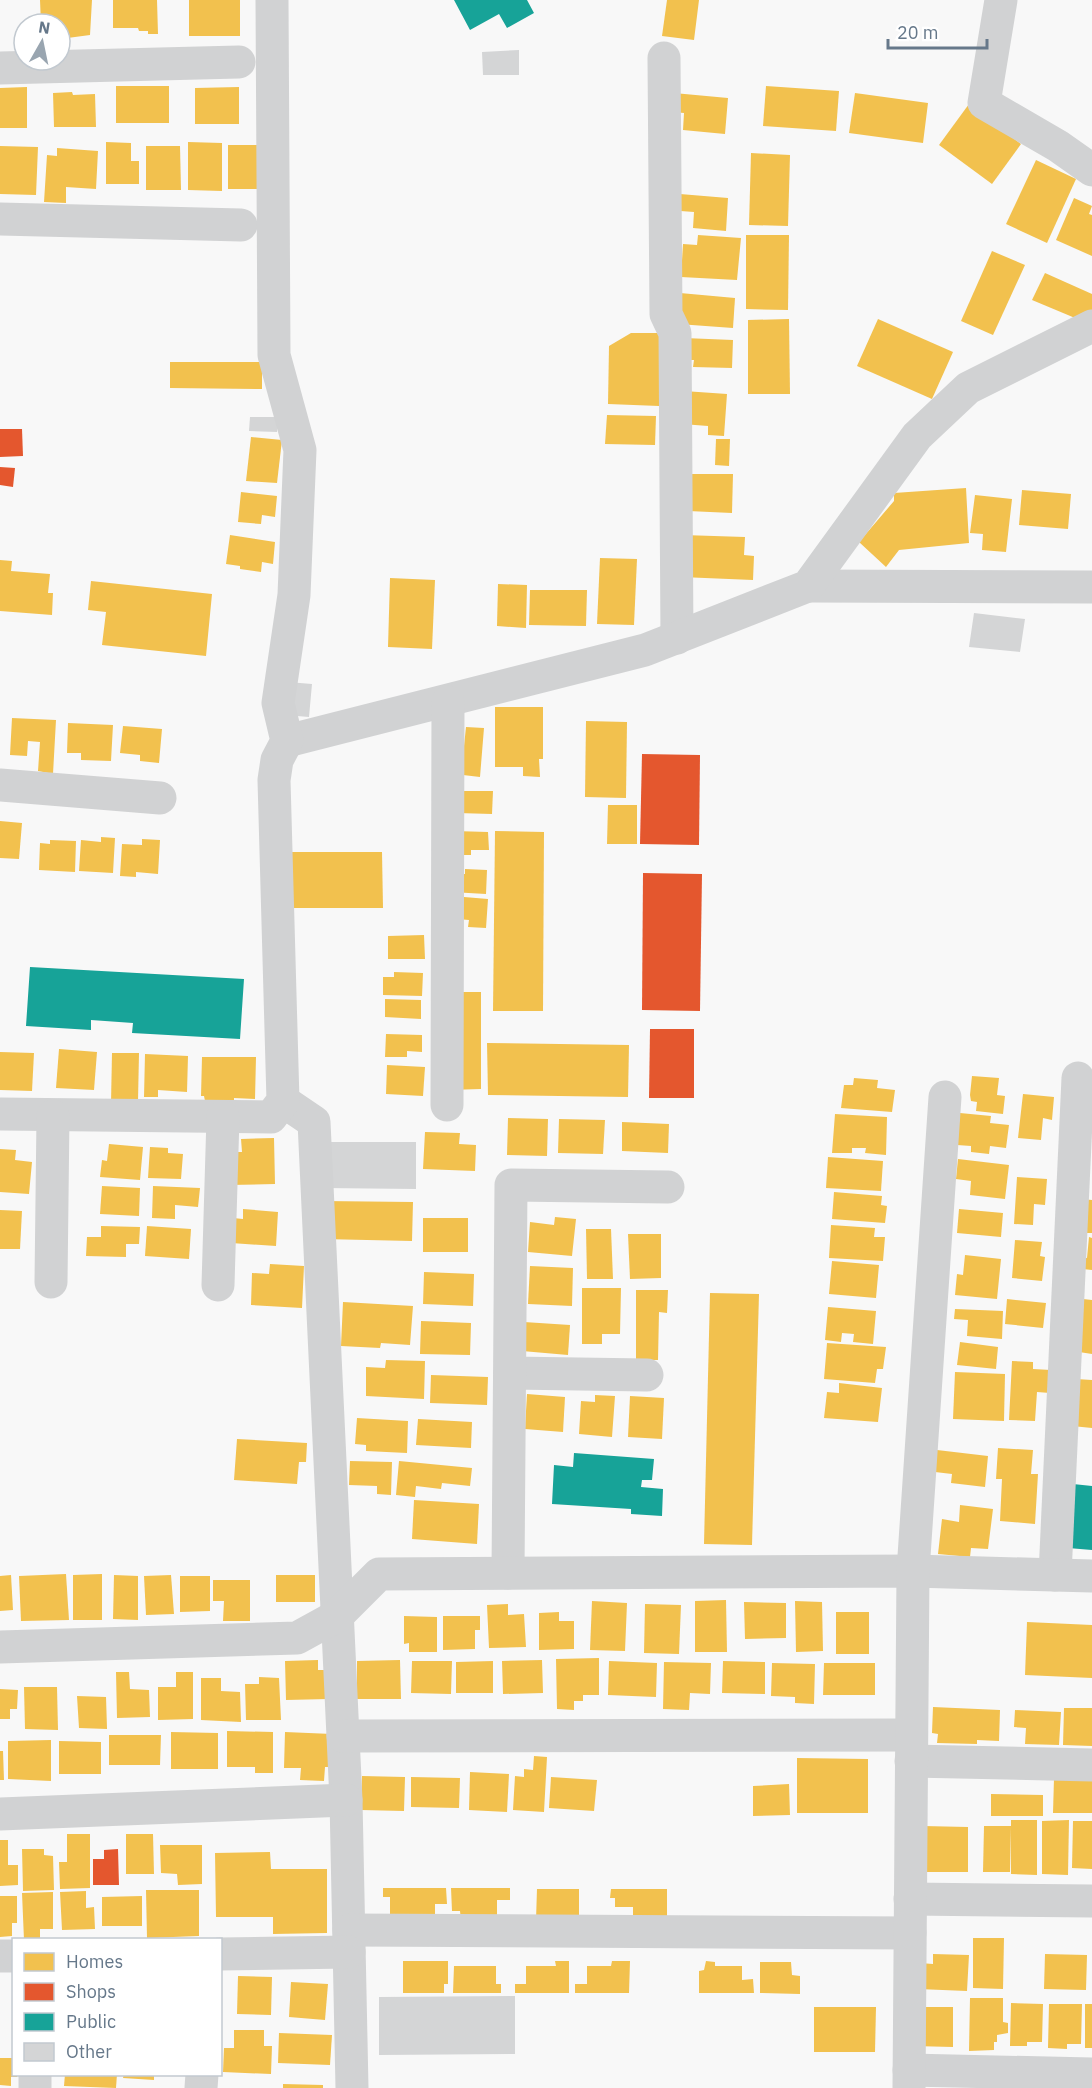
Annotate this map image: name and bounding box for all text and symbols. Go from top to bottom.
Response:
north arrow [12,12,72,72]
scale bar [888,12,987,50]
text: N [37,16,52,38]
text: 20 m [897,21,939,44]
legend [12,1938,222,2076]
text: Homes [66,1950,123,1973]
text: Shops [66,1980,116,2003]
text: Public [66,2010,116,2033]
text: Other [66,2040,112,2063]

